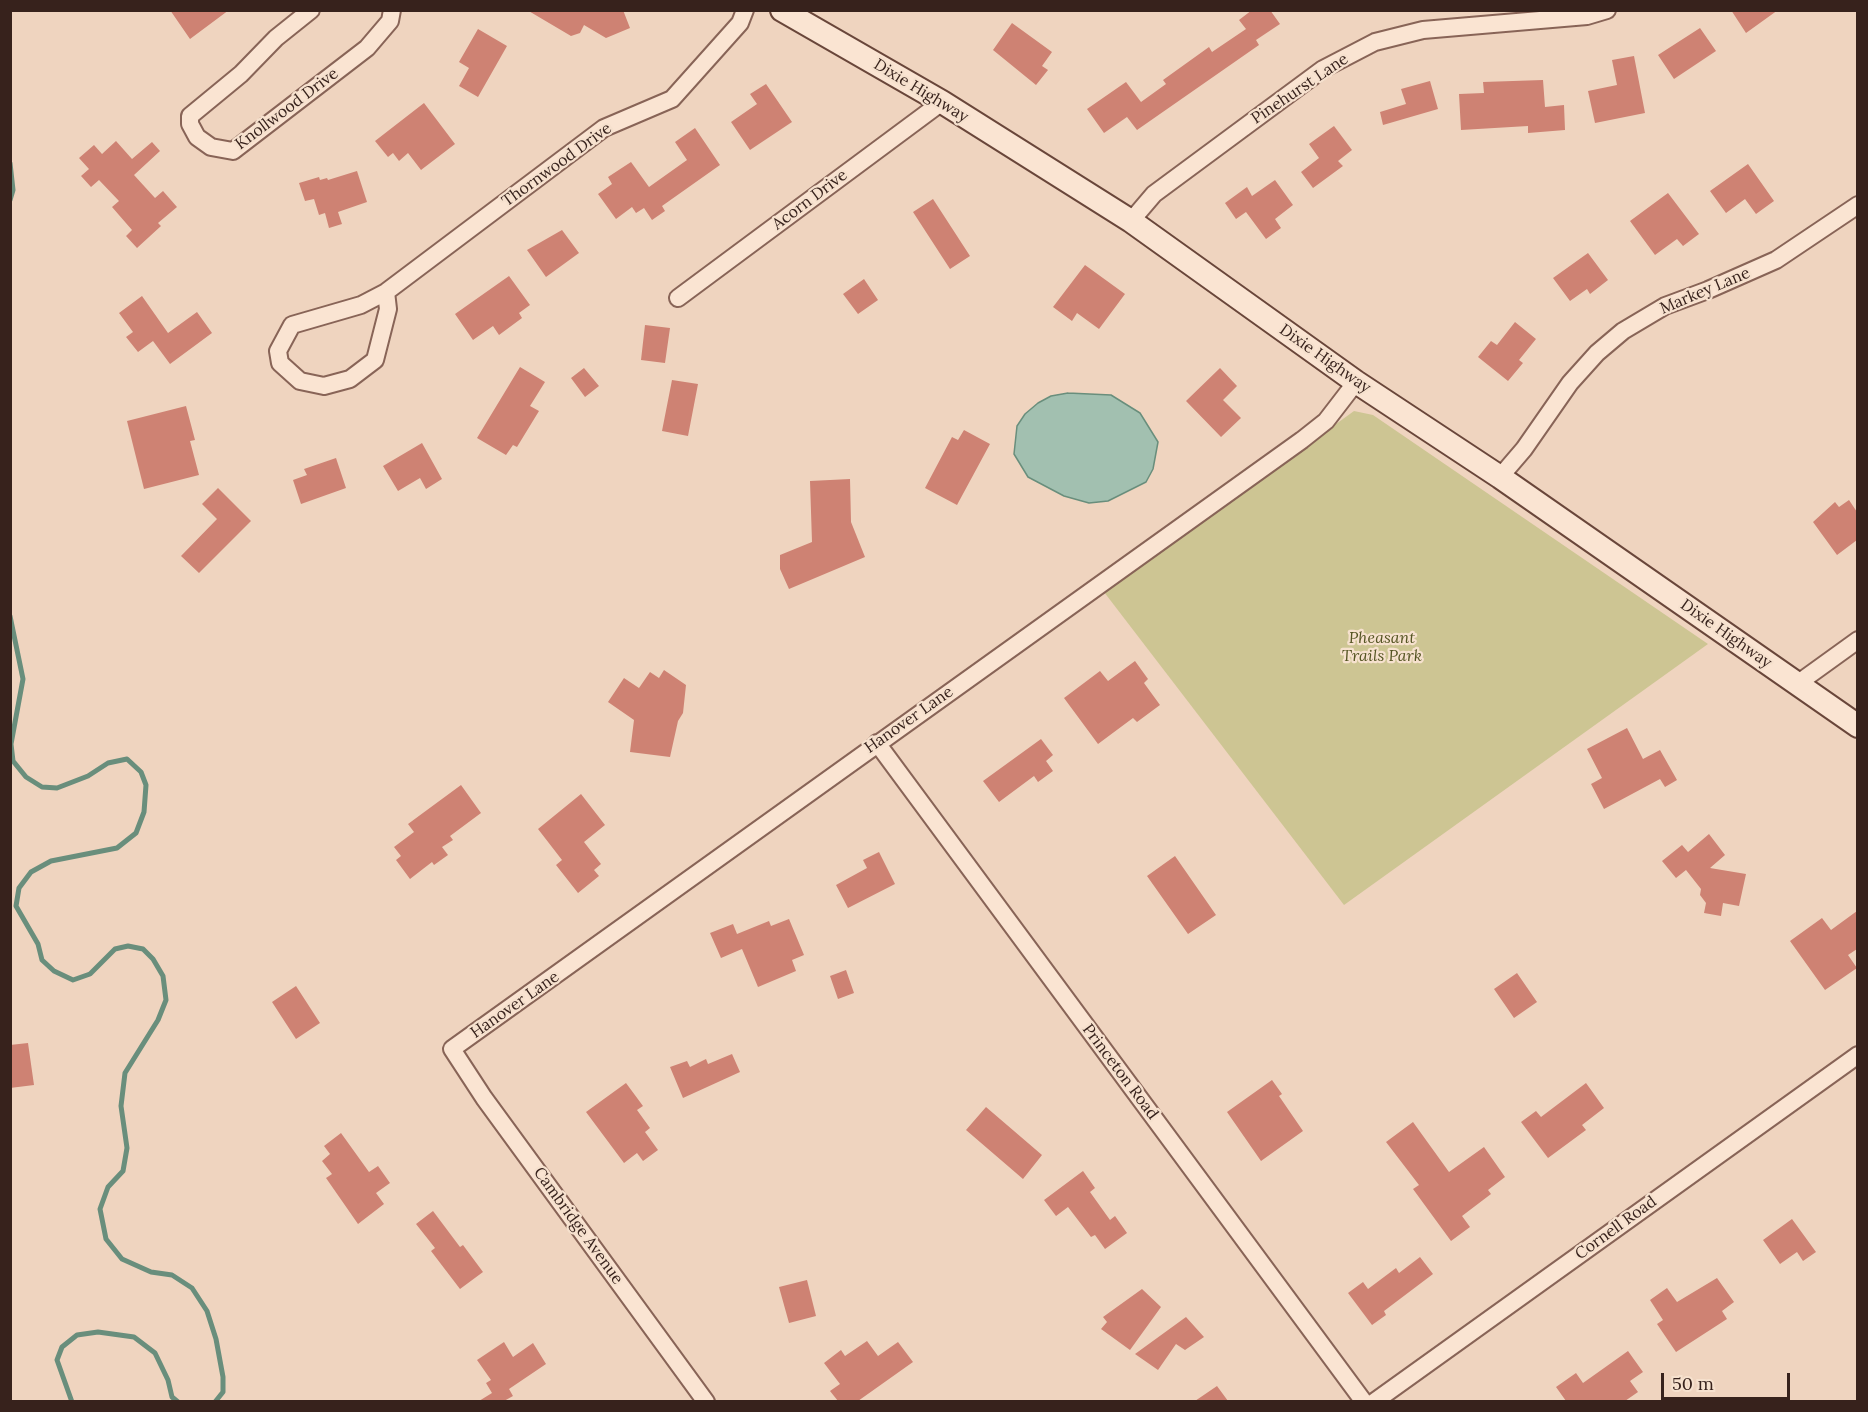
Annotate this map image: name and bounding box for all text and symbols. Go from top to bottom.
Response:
street label: Pinehurst Lane [1248,50,1352,128]
street label: Dixie Highway [870,55,972,127]
street label: Knollwood Drive [232,64,342,154]
street label: Thornwood Drive [498,119,616,211]
street label: Acorn Drive [769,166,851,234]
street label: Markey Lane [1657,263,1753,319]
street label: Dixie Highway [1276,320,1374,398]
street label: Dixie Highway [1677,595,1775,673]
park label: Pheasant Trails Park [1342,628,1422,666]
street label: Hanover Lane [861,682,957,758]
street label: Hanover Lane [467,967,563,1043]
street label: Princeton Road [1078,1021,1162,1123]
street label: Cambridge Avenue [529,1164,627,1288]
street label: Cornell Road [1572,1192,1660,1264]
scale bar [1664,1361,1793,1399]
text: 50 m [1672,1372,1714,1395]

